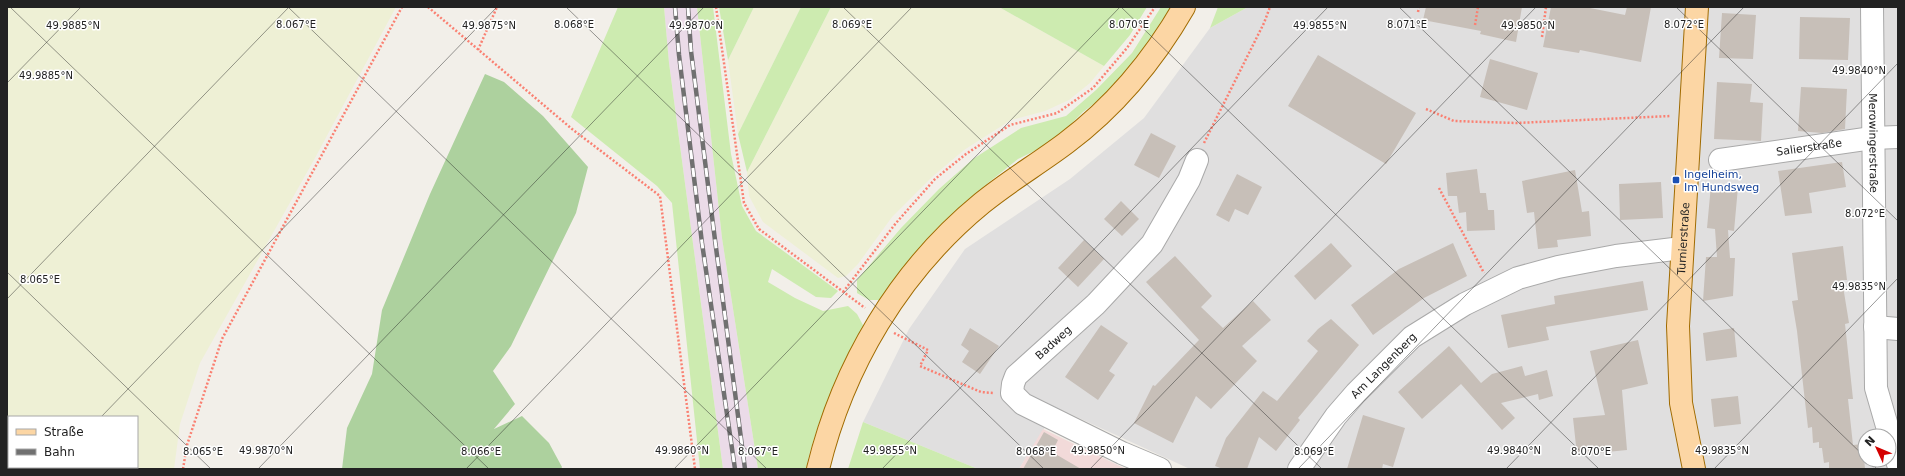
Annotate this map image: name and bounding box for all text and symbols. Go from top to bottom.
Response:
text: 8.067°E [276,19,316,30]
text: 8.068°E [554,19,594,30]
text: 8.069°E [832,19,872,30]
text: 8.070°E [1109,19,1149,30]
text: 8.071°E [1387,19,1427,30]
text: 8.072°E [1664,19,1704,30]
text: 49.9885°N [46,20,100,31]
text: 49.9875°N [462,20,516,31]
text: 49.9870°N [669,20,723,31]
text: 49.9855°N [1293,20,1347,31]
text: 49.9850°N [1501,20,1555,31]
text: 49.9840°N [1832,65,1886,76]
text: 49.9885°N [19,70,73,81]
street label: Merowingerstraße [1866,93,1880,193]
street label: Salierstraße [1775,136,1843,158]
place label: Ingelheim, Im Hundsweg [1684,168,1759,194]
marker: Ingelheim, Im Hundsweg [1671,175,1681,185]
street label: Turnierstraße [1675,202,1692,276]
text: 8.072°E [1845,208,1885,219]
text: 8.065°E [20,274,60,285]
text: 49.9835°N [1832,281,1886,292]
street label: Badweg [1033,323,1074,362]
street label: Am Langenberg [1348,330,1419,401]
legend [8,416,138,468]
text: Straße [44,425,84,439]
north arrow [1857,428,1897,468]
text: N [1862,434,1878,449]
text: Bahn [44,445,75,459]
text: 49.9870°N [239,445,293,456]
text: 49.9860°N [655,445,709,456]
text: 49.9855°N [863,445,917,456]
text: 49.9850°N [1071,445,1125,456]
text: 49.9840°N [1487,445,1541,456]
text: 49.9835°N [1695,445,1749,456]
text: 8.065°E [183,446,223,457]
text: 8.066°E [461,446,501,457]
text: 8.067°E [738,446,778,457]
text: 8.068°E [1016,446,1056,457]
text: 8.069°E [1294,446,1334,457]
text: 8.070°E [1571,446,1611,457]

